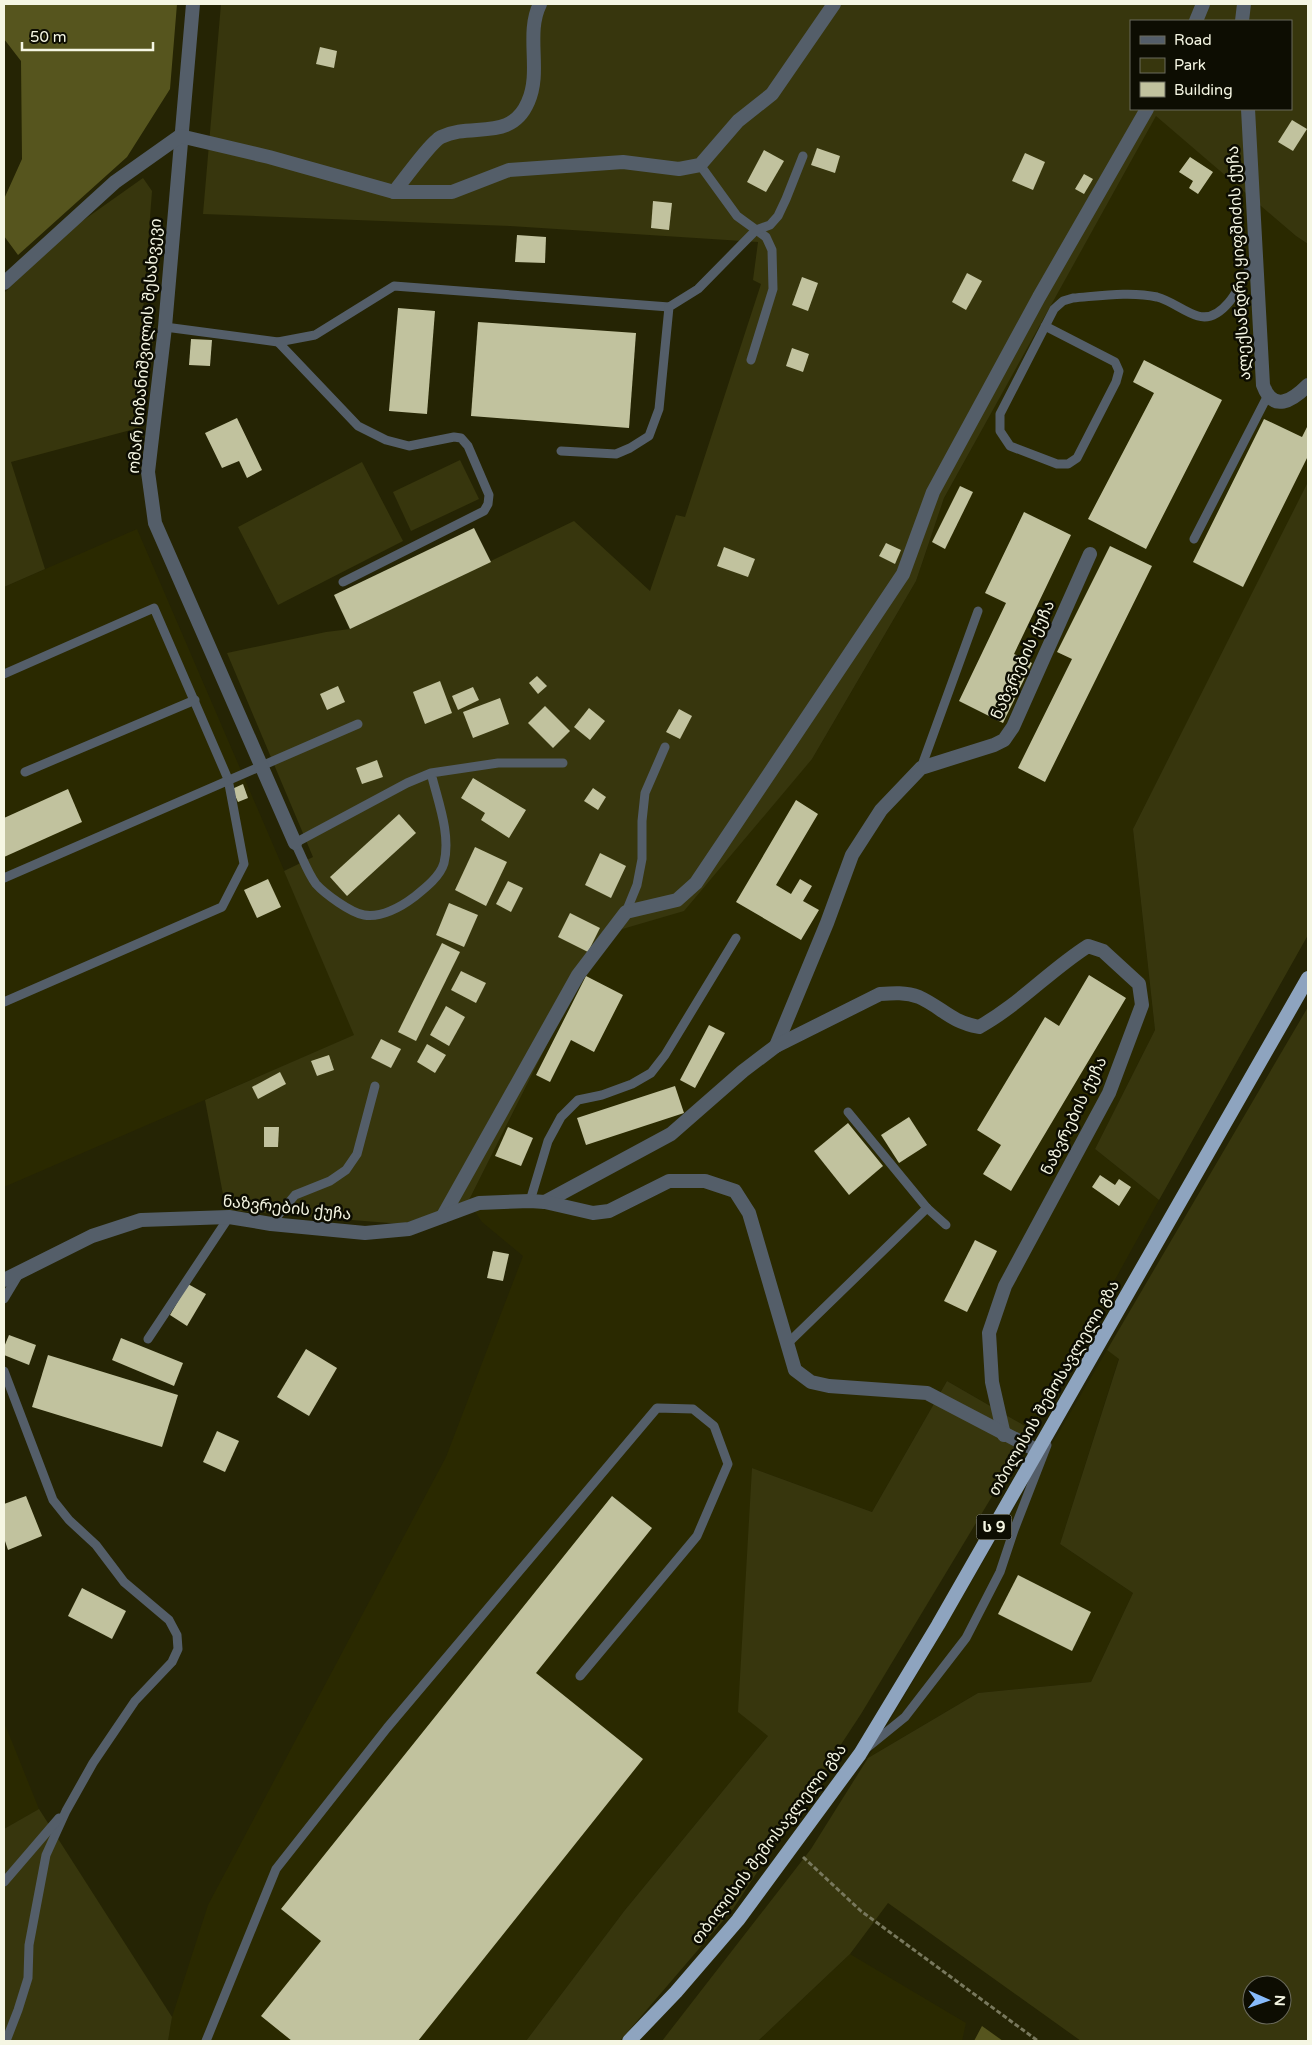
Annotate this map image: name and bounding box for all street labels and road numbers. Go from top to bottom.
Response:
street label: ალექსანდრე ყიფშიძის ქუჩა [1223,145,1255,381]
street label: ომარ ხიზანიშვილის შესახვევი [124,217,166,475]
street label: ნაზვრების ქუჩა [987,597,1059,723]
street label: ნაზვრების ქუჩა [1037,1054,1111,1178]
street label: ნაზვრების ქუჩა [222,1191,352,1225]
street label: თბილისის შემოსავლელი გზა [984,1277,1124,1499]
road number: ს 9 [976,1514,1012,1540]
street label: თბილისის შემოსავლელი გზა [687,1740,851,1948]

